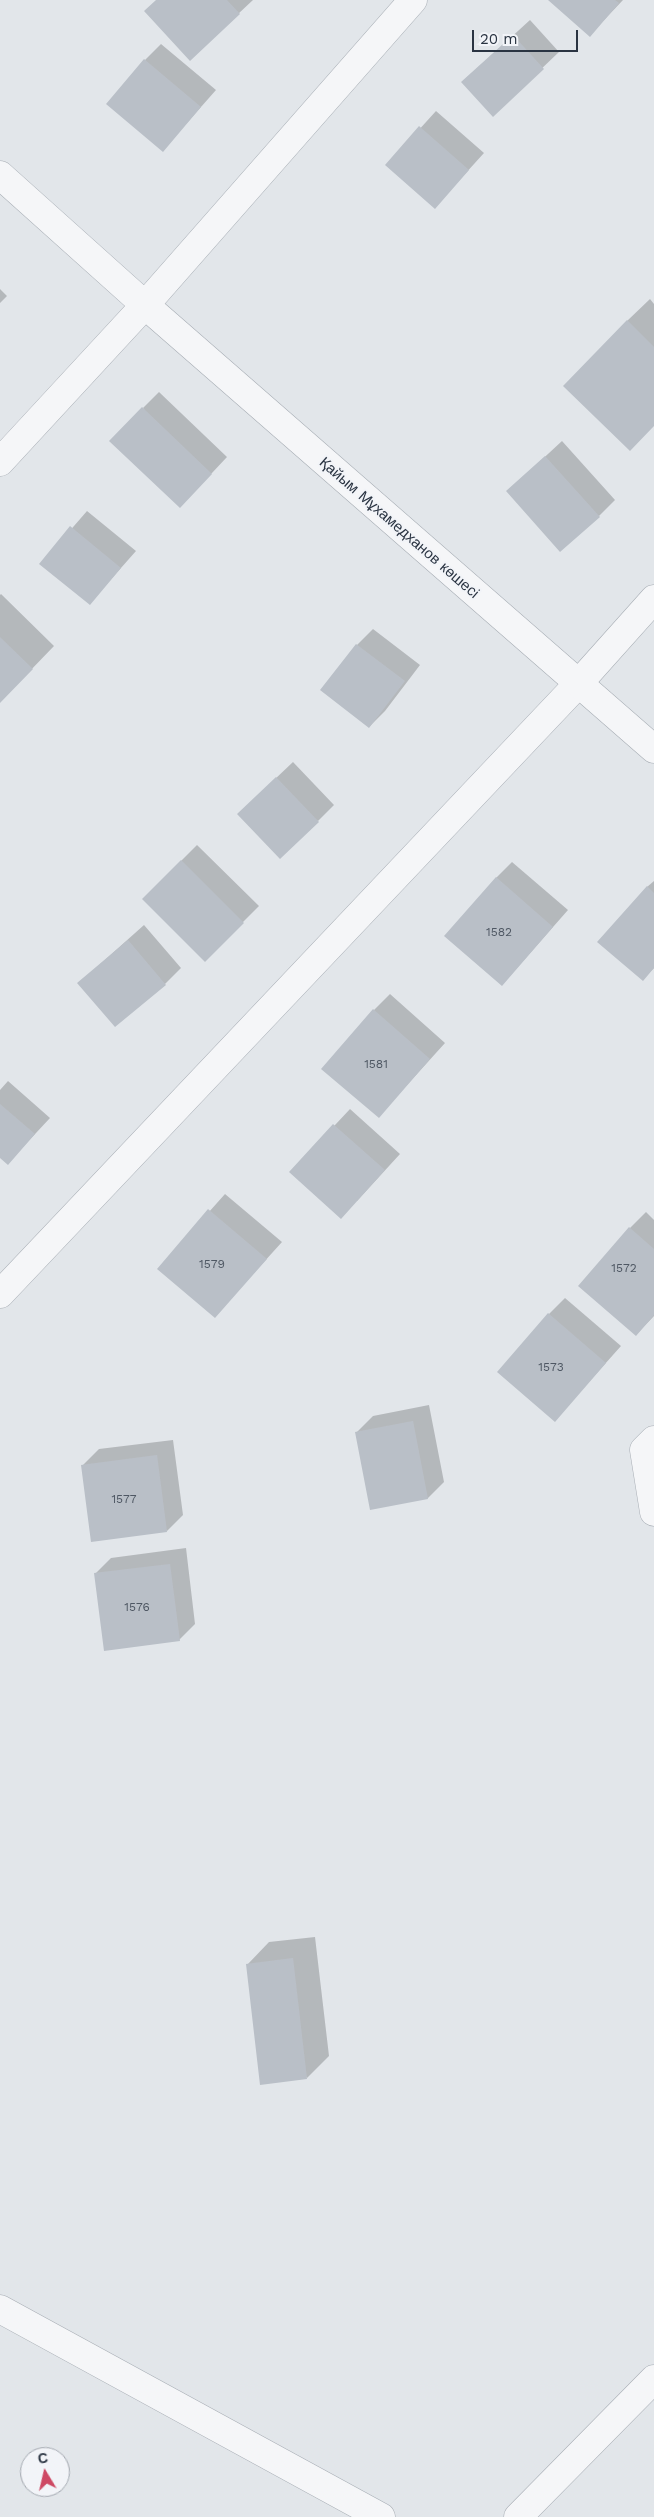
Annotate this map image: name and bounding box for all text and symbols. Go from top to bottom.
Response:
scale bar [474,20,580,52]
text: 20 m [480,30,518,48]
street label: Қайым Мұхамедханов көшесі [315,454,483,602]
house number: 1582 [486,925,512,939]
house number: 1581 [364,1057,388,1071]
house number: 1579 [199,1257,225,1271]
house number: 1572 [611,1261,637,1275]
house number: 1573 [538,1360,564,1374]
house number: 1577 [111,1492,137,1506]
house number: 1576 [124,1600,150,1614]
north arrow [20,2447,70,2497]
text: С [37,2449,49,2467]

